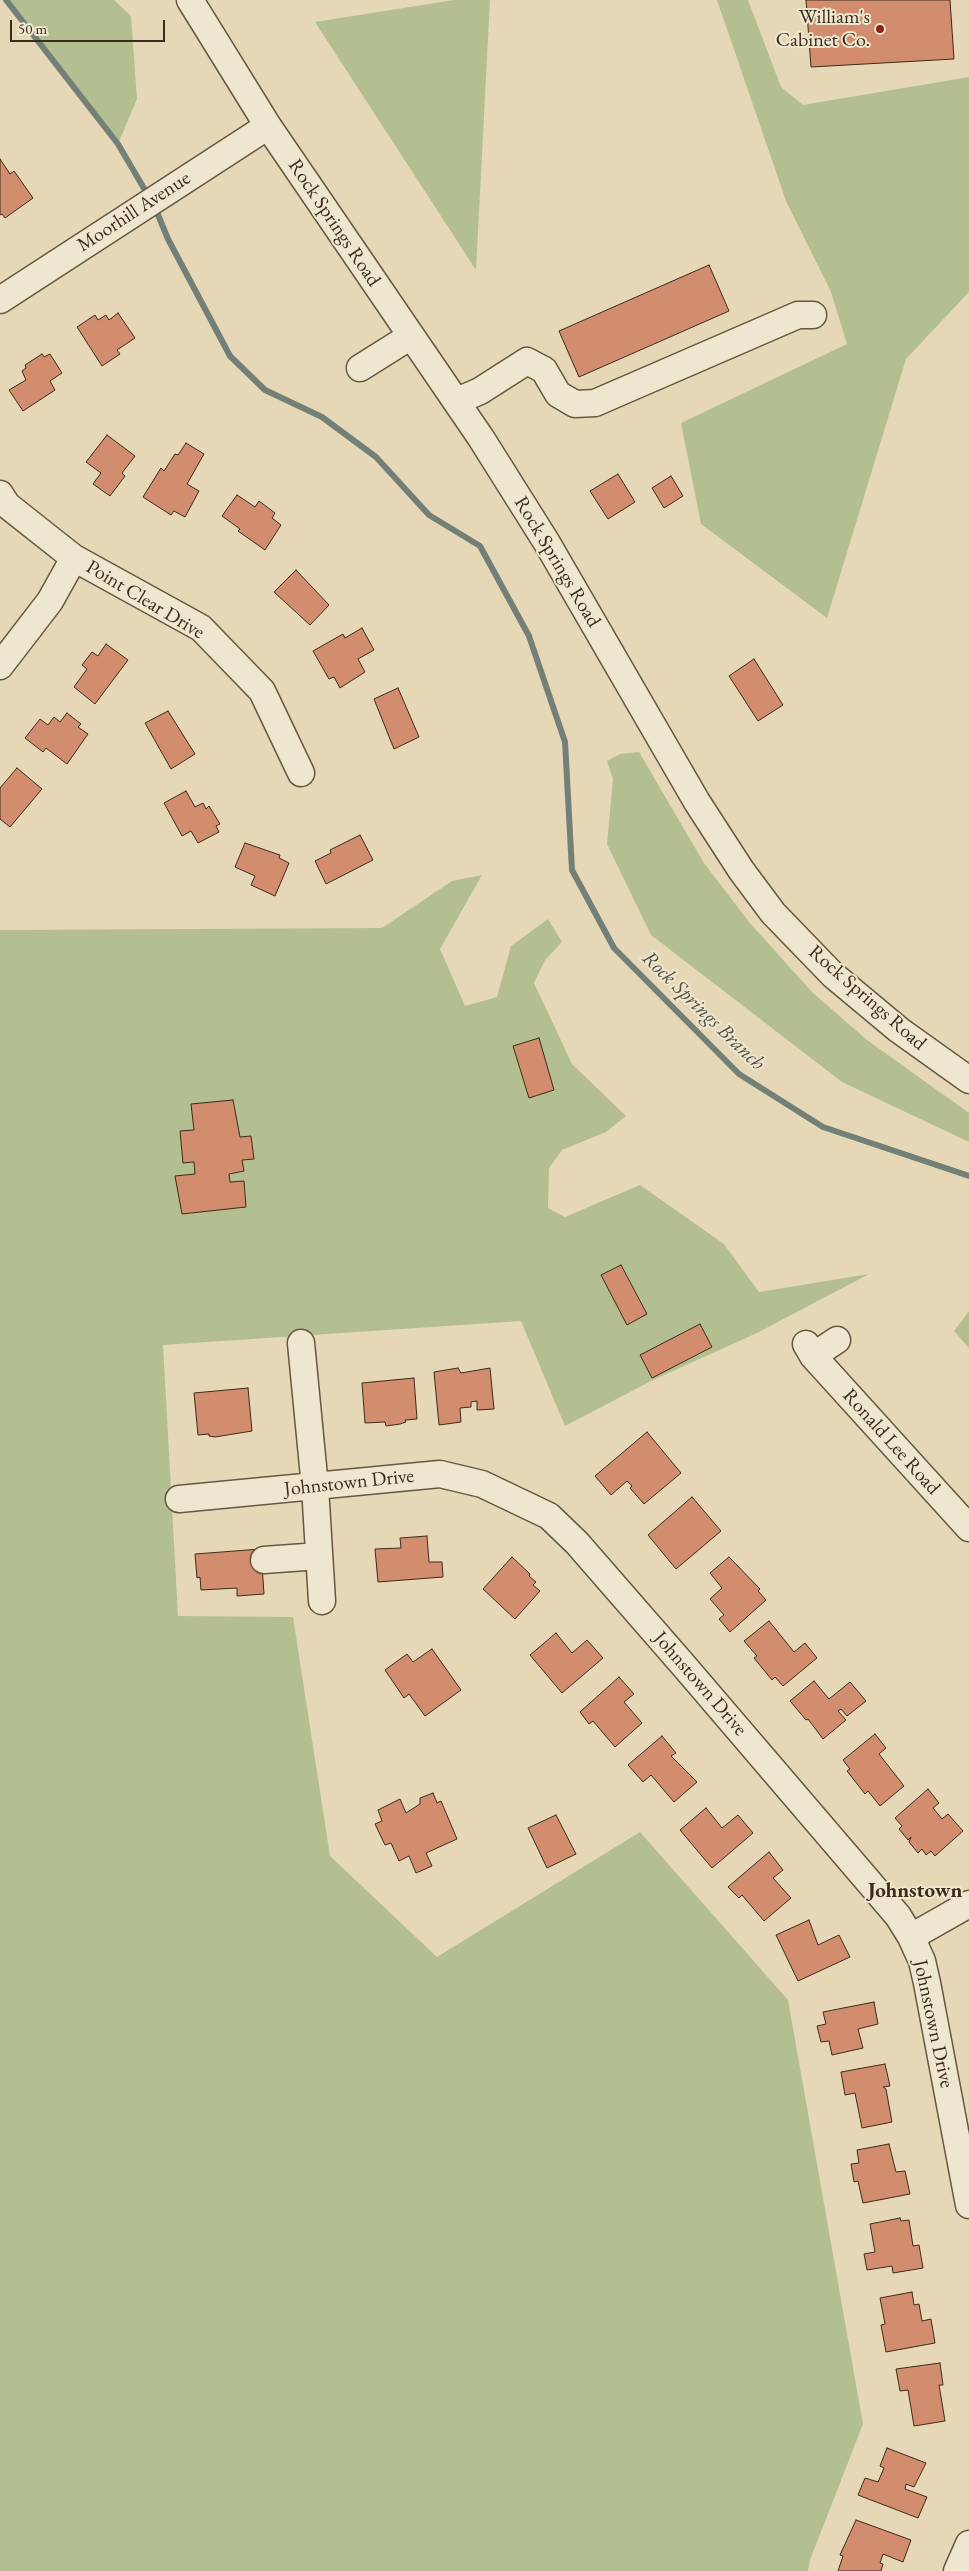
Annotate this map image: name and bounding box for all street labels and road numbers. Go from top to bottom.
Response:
street label: Rock Springs Road [283,155,385,291]
street label: Moorhill Avenue [73,166,195,258]
street label: Rock Springs Road [508,492,606,632]
street label: Point Clear Drive [81,555,209,645]
street label: Rock Springs Road [803,940,931,1056]
street label: Ronald Lee Road [837,1384,945,1500]
street label: Johnstown Drive [283,1464,415,1502]
street label: Johnstown Drive [648,1627,752,1741]
street label: Johnstown Drive [908,1958,958,2090]

